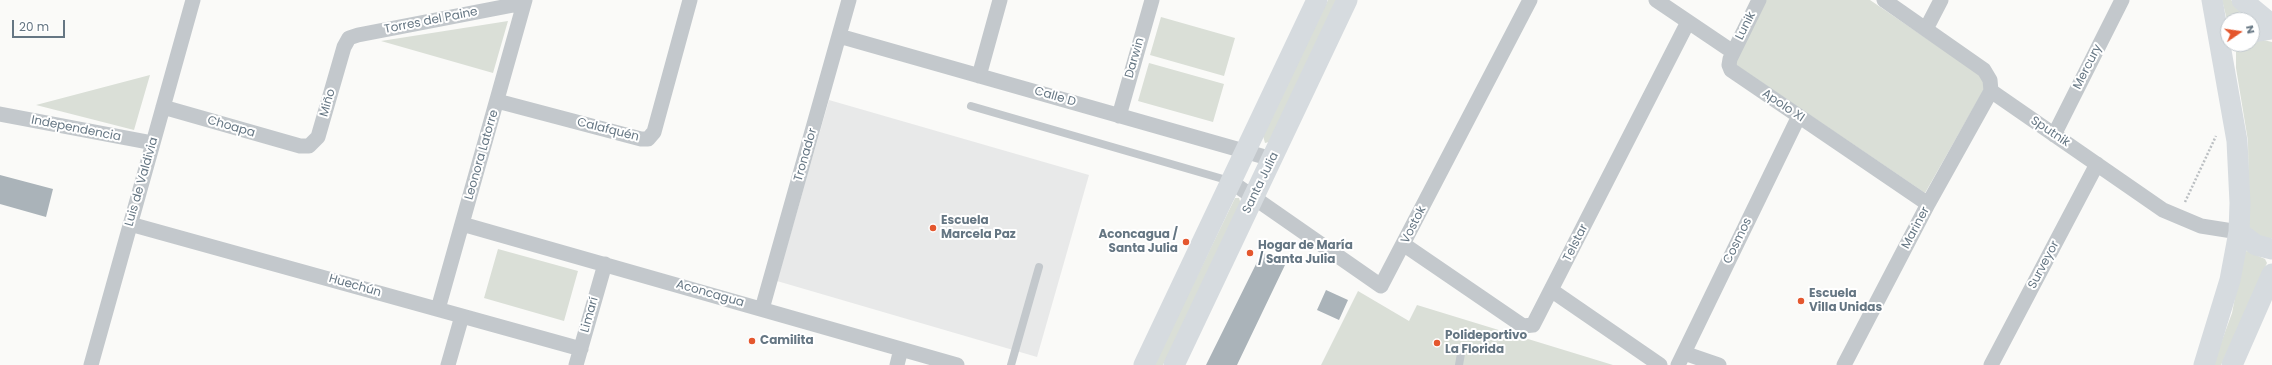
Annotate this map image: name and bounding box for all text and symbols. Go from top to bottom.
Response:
street label: Torres del Paine [383,5,479,37]
street label: Lunik [1733,10,1759,42]
scale bar [14,12,67,38]
north arrow [2220,12,2260,52]
text: 20 m [19,18,49,35]
text: N [2242,24,2259,35]
street label: Darwin [1122,36,1148,80]
street label: Mercury [2071,42,2105,92]
street label: Calle D [1033,84,1077,110]
street label: Miño [317,87,339,119]
street label: Apolo XI [1759,87,1807,125]
street label: Leonora Latorre [462,108,502,202]
street label: Independencia [30,113,122,145]
street label: Choapa [205,113,257,141]
street label: Sputnik [2028,114,2072,150]
street label: Calafquén [576,115,640,145]
street label: Tronador [792,127,820,183]
street label: Luis de Valdivia [122,136,162,228]
street label: Santa Julia [1240,150,1282,216]
street label: Vostok [1398,204,1430,246]
street label: Mariner [1899,205,1933,251]
place label: Escuela Marcela Paz [941,214,1016,242]
street label: Cosmos [1721,216,1755,266]
street label: Telstar [1560,222,1592,264]
marker: Escuela Marcela Paz [928,223,938,233]
place label: Aconcagua / Santa Julia [1098,228,1178,256]
marker: Aconcagua / Santa Julia [1181,237,1191,247]
place label: Hogar de María / Santa Julia [1258,239,1353,267]
street label: Surveyor [2025,239,2063,291]
marker: Hogar de María / Santa Julia [1245,248,1255,258]
street label: Huechún [327,272,383,300]
street label: Aconcagua [674,277,746,311]
place label: Escuela Villa Unidas [1809,287,1882,315]
street label: Limarí [578,296,602,334]
marker: Escuela Villa Unidas [1796,296,1806,306]
place label: Polideportivo La Florida [1445,329,1527,357]
place label: Camilita [760,334,814,348]
marker: Camilita [747,336,757,346]
marker: Polideportivo La Florida [1432,338,1442,348]

